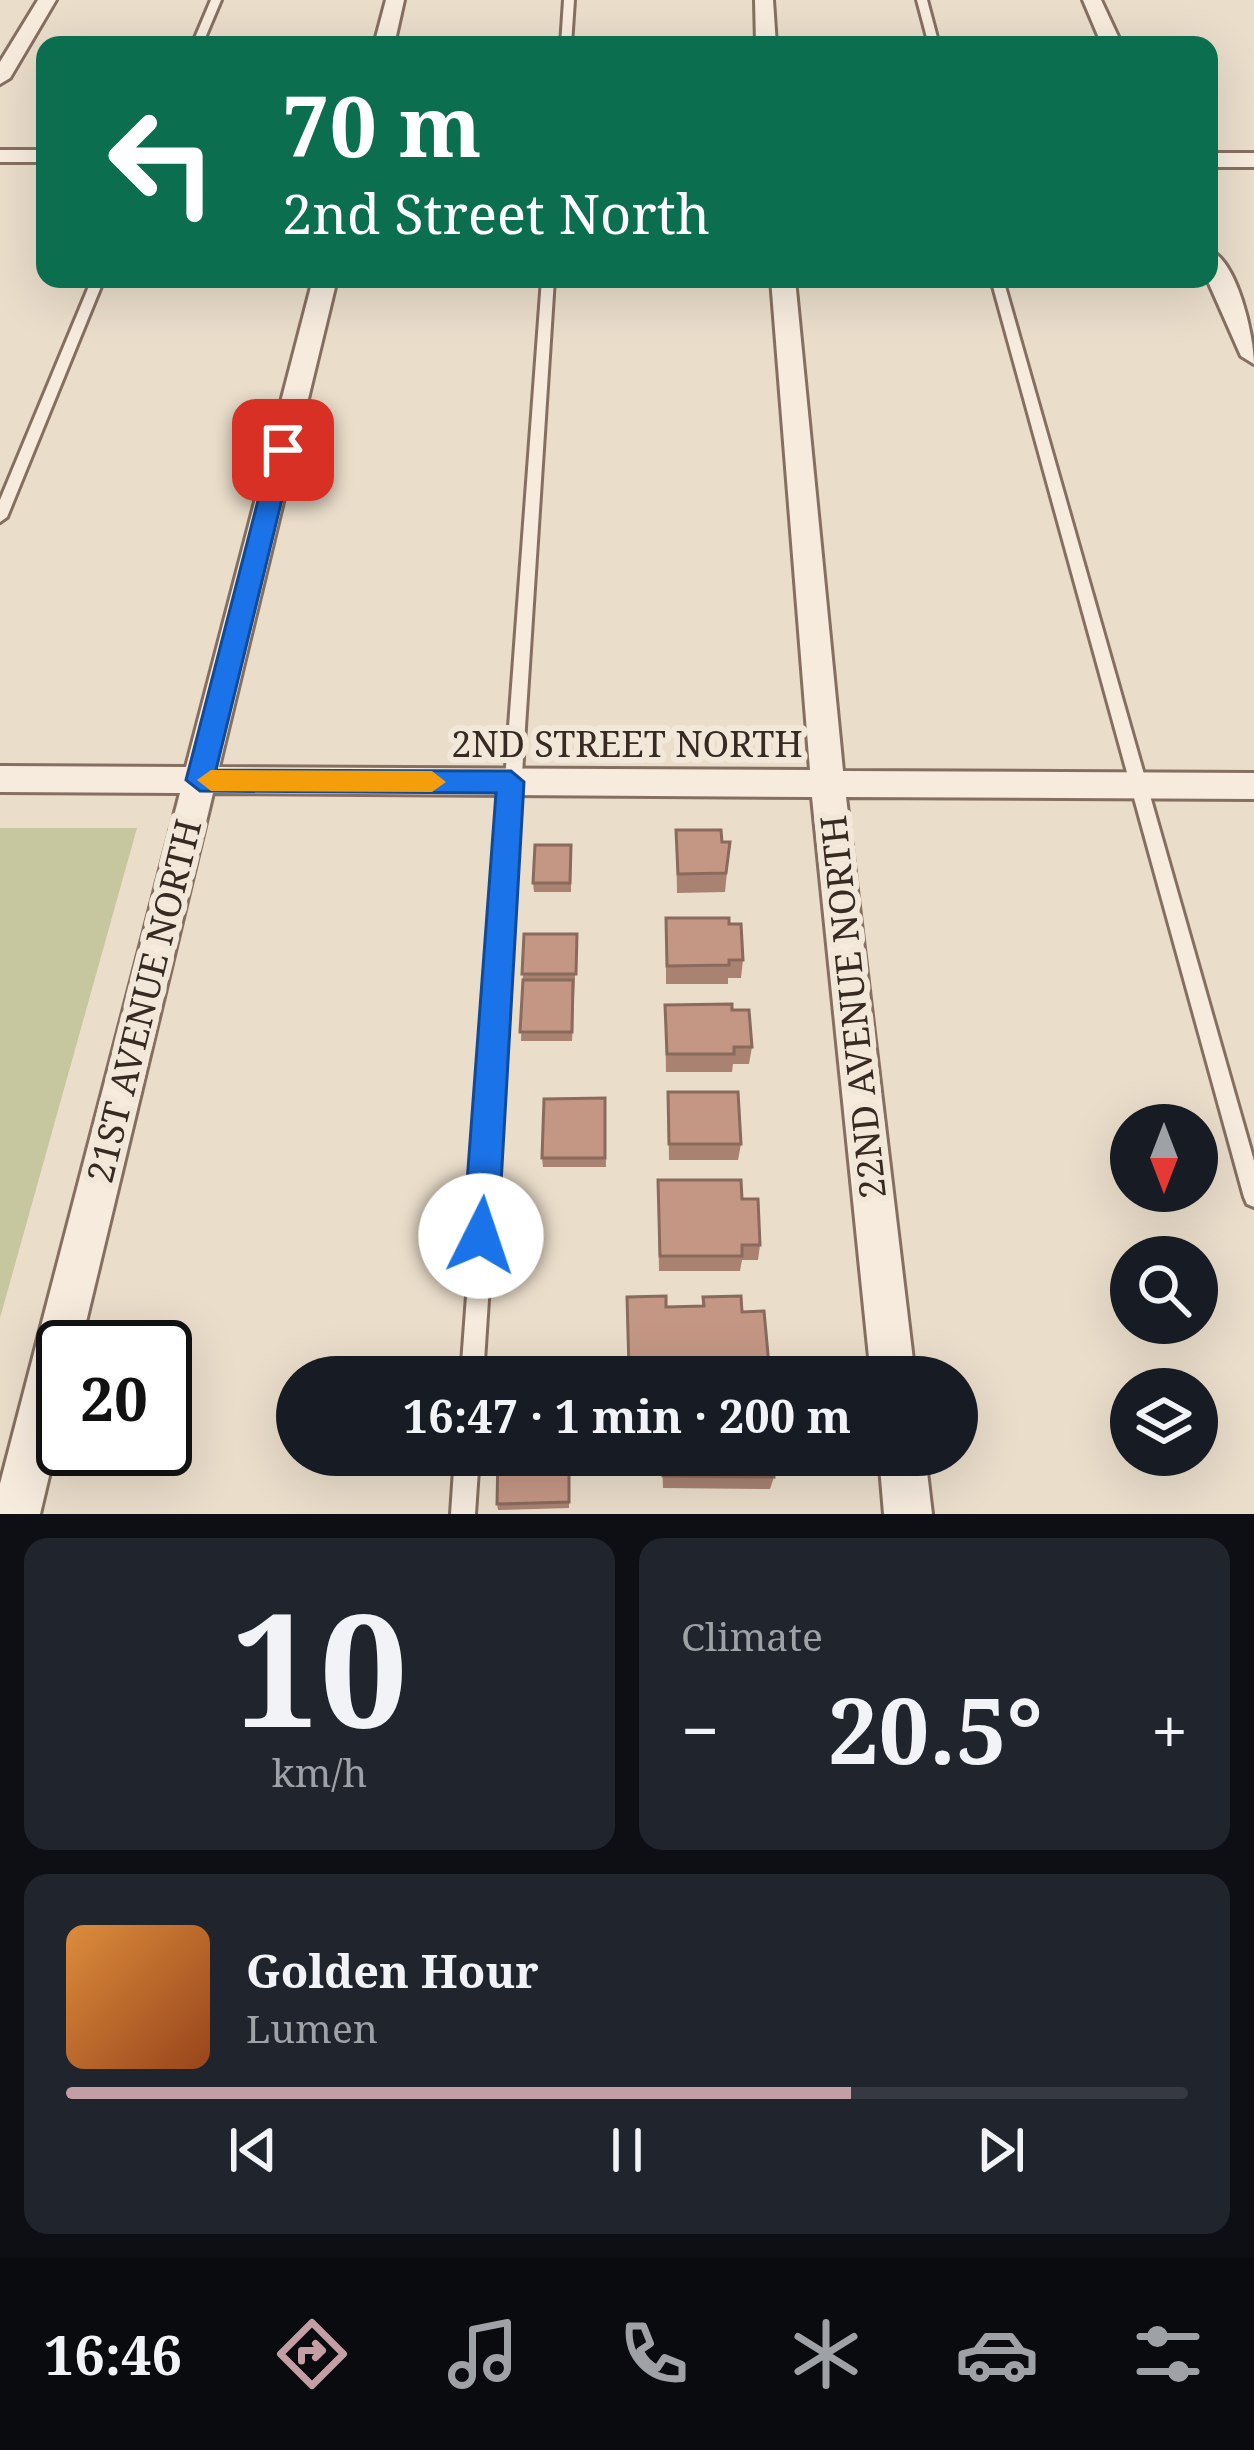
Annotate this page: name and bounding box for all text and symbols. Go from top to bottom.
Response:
text: 70 m [282,67,482,182]
icon: left [84,84,240,240]
text: 2nd Street North [282,176,710,250]
pin [232,399,334,501]
icon: arrive [250,417,316,483]
street label: 2ND STREET NORTH [451,719,803,768]
street label: 22ND AVENUE NORTH [808,813,897,1201]
street label: 21ST AVENUE NORTH [75,814,212,1188]
north arrow [1110,1104,1218,1212]
map controls [1110,1104,1218,1476]
position arrow [418,1173,544,1299]
button: search [1110,1236,1218,1344]
speed limit sign: 20 [36,1320,192,1476]
button: layers [1110,1368,1218,1476]
text: 16:47 · 1 min · 200 m [403,1385,851,1446]
text: 10 [231,1560,408,1773]
text: Climate [681,1609,823,1662]
text: 20.5° [828,1668,1043,1790]
text: − [681,1684,719,1774]
text: + [1151,1684,1188,1774]
text: km/h [272,1745,367,1798]
text: Golden Hour [246,1940,539,2001]
text: Lumen [246,2001,378,2054]
icon: previous [220,2117,286,2183]
icon: pause [594,2117,660,2183]
icon: next [968,2117,1034,2183]
icon: directions [270,2312,354,2396]
icon: music [441,2312,525,2396]
icon: phone [612,2312,696,2396]
icon: climate [784,2312,868,2396]
icon: car [955,2312,1039,2396]
icon: filters [1126,2312,1210,2396]
text: 16:46 [44,2317,182,2391]

